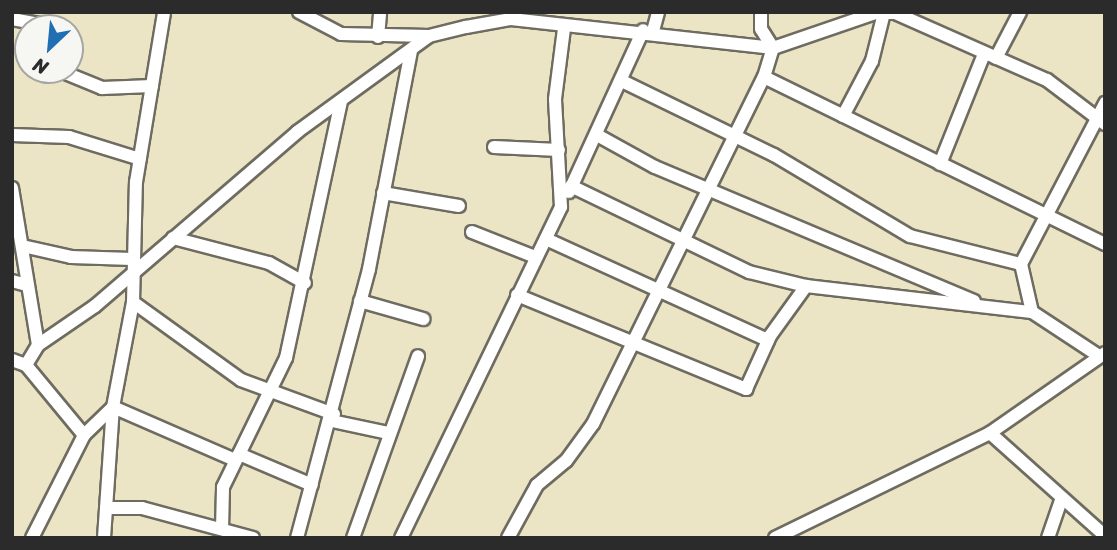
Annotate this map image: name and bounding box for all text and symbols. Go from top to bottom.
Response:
north arrow [14,14,84,84]
text: N [27,49,54,84]

